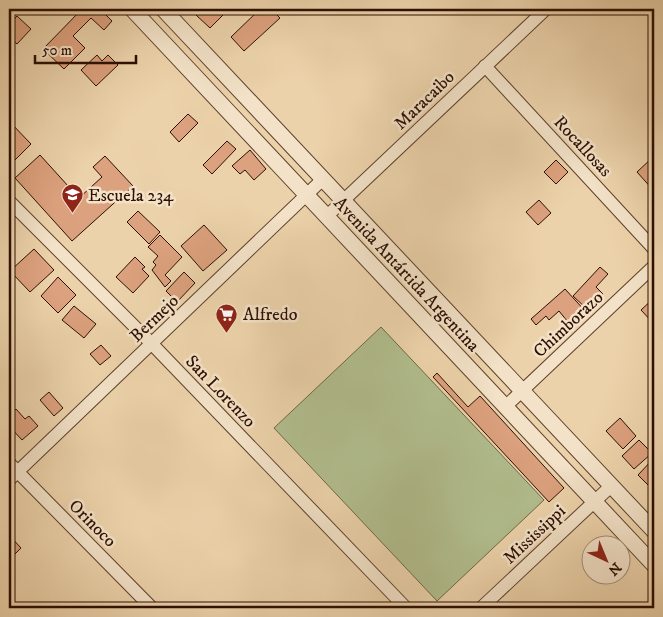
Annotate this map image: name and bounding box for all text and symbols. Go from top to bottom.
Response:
scale bar [35,32,136,64]
text: 50 m [42,41,72,60]
street label: Maracaibo [390,66,460,135]
street label: Rocallosas [549,112,616,182]
school or university icon: Escuela 234 [60,183,84,214]
place label: Escuela 234 [88,185,174,207]
street label: Avenida Antártida Argentina [329,193,484,357]
street label: Chimborazo [529,287,608,363]
street label: Bermejo [126,290,184,347]
supermarket icon: Alfredo [215,302,239,333]
place label: Alfredo [243,304,298,326]
street label: San Lorenzo [180,351,260,433]
street label: Orinoco [64,495,121,552]
street label: Mississippi [499,500,570,569]
north arrow [580,534,630,584]
text: N [604,558,625,579]

